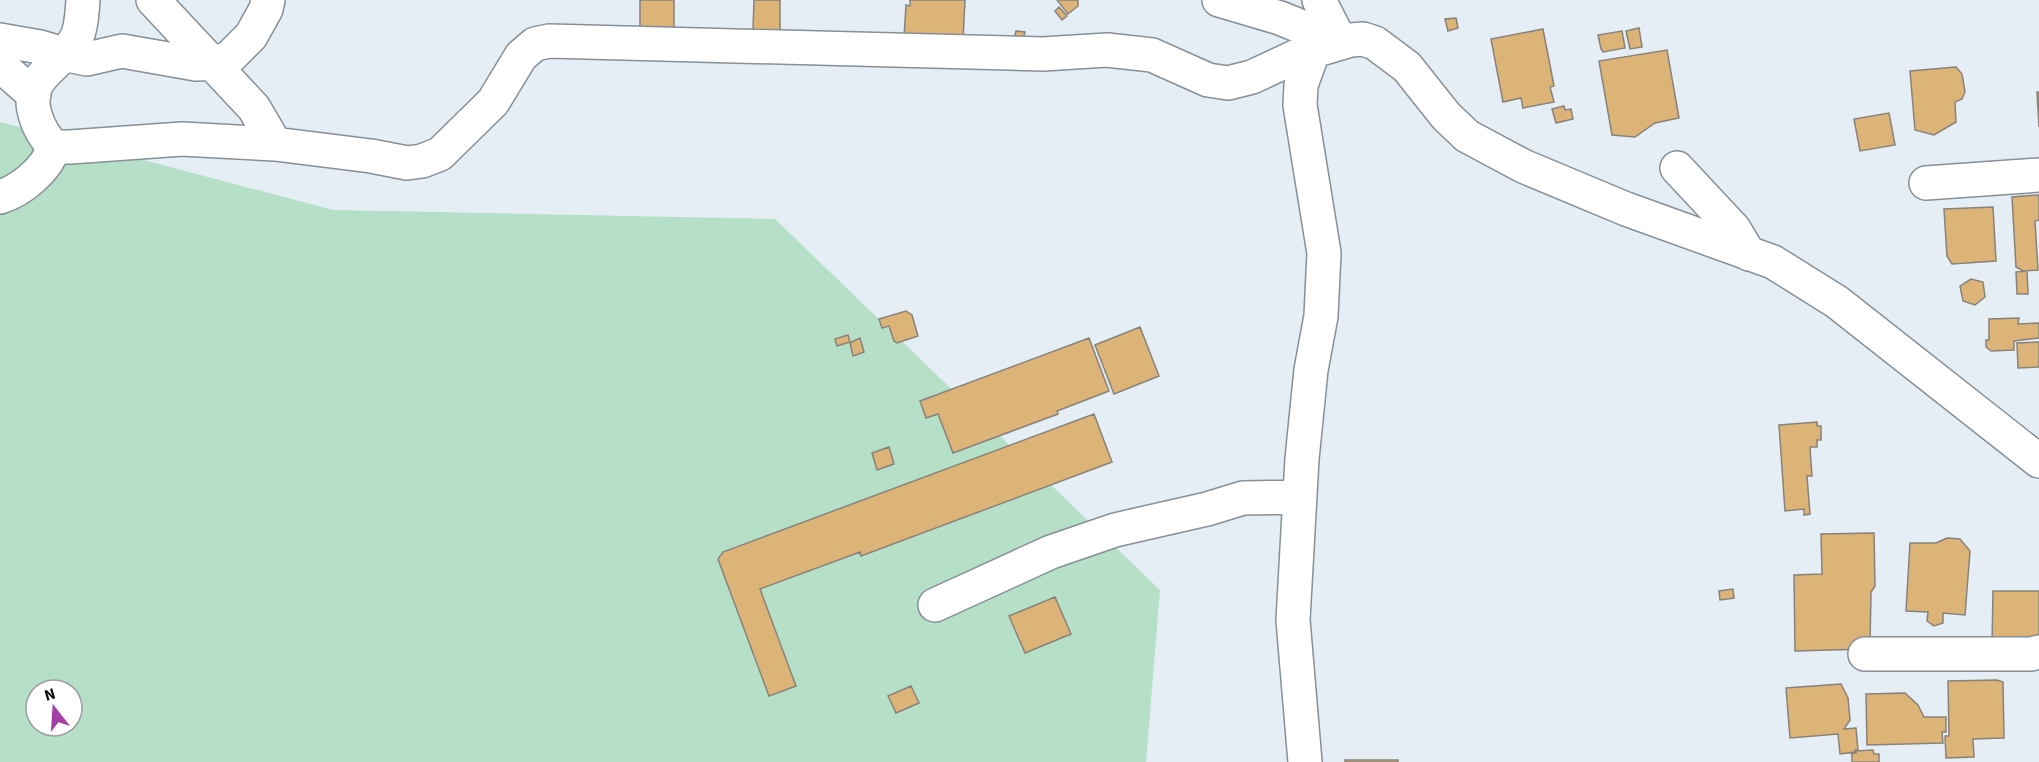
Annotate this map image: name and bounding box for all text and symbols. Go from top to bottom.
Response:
north arrow [24,678,84,738]
text: N [42,683,58,707]

